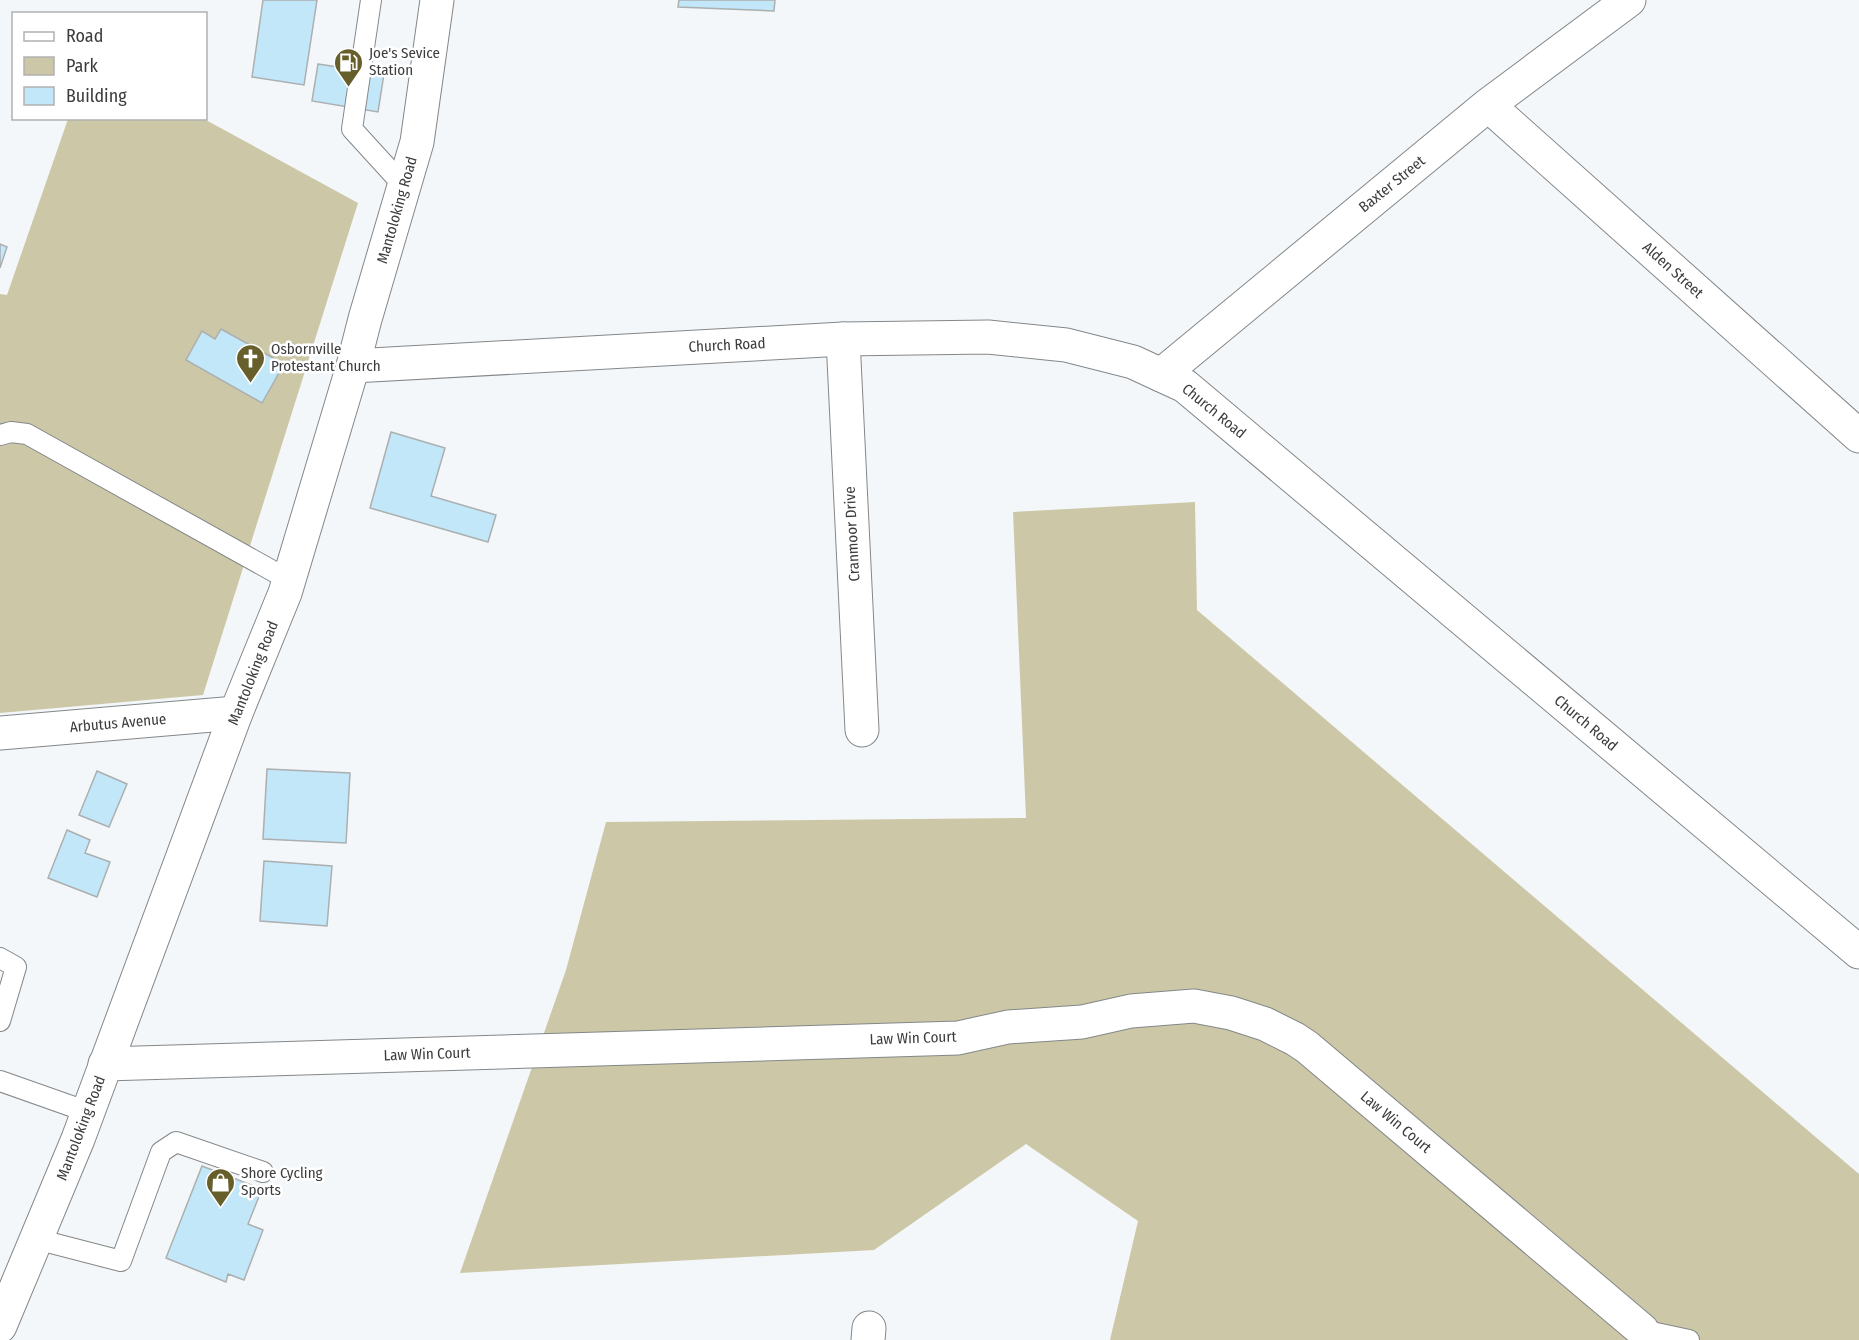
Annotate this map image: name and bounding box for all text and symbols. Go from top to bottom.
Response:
legend [12,12,207,120]
text: Road [66,25,103,47]
place label: Joe's Sevice Station [369,44,440,79]
fuel station icon: Joe's Sevice Station [332,46,364,88]
text: Park [66,55,99,77]
text: Building [66,85,127,107]
street label: Baxter Street [1355,152,1429,216]
street label: Mantoloking Road [373,154,421,266]
street label: Alden Street [1639,238,1707,302]
street label: Church Road [688,334,766,356]
place label: Osbornville Protestant Church [271,340,381,375]
church icon: Osbornville Protestant Church [234,342,266,384]
street label: Church Road [1178,380,1250,442]
street label: Cranmoor Drive [841,486,863,582]
street label: Mantoloking Road [224,618,282,728]
street label: Church Road [1551,691,1621,755]
street label: Arbutus Avenue [69,710,167,736]
street label: Law Win Court [869,1027,957,1049]
street label: Law Win Court [383,1043,471,1065]
street label: Mantoloking Road [53,1073,109,1183]
street label: Law Win Court [1357,1087,1435,1157]
place label: Shore Cycling Sports [241,1164,323,1199]
shop icon: Shore Cycling Sports [204,1166,236,1208]

